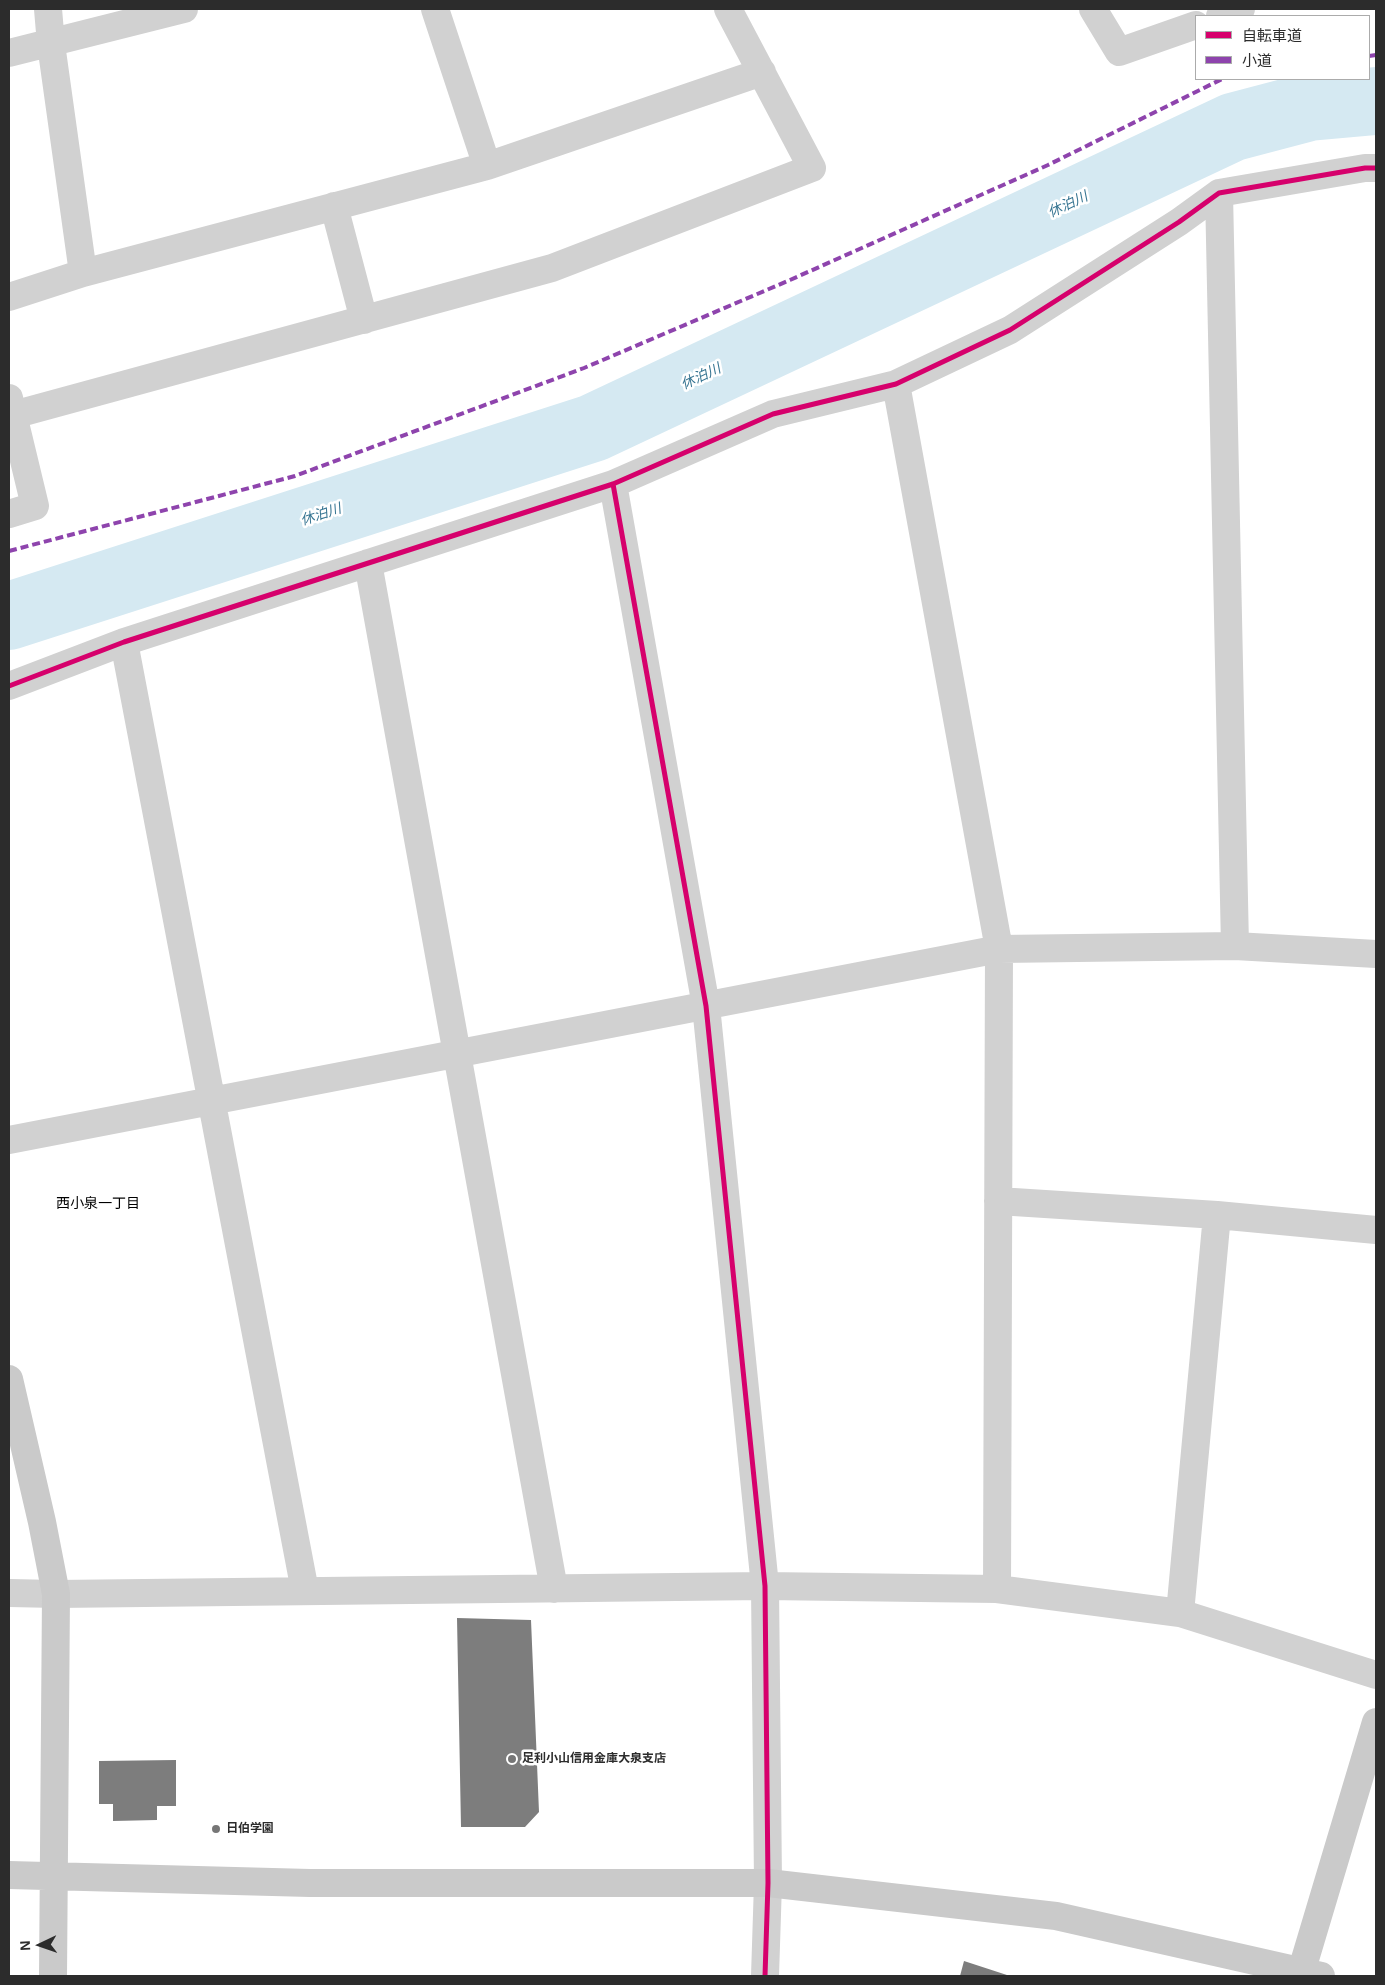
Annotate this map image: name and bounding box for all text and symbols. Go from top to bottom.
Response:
legend [1195,15,1370,80]
text: 自転車道 [1242,27,1302,44]
text: 小道 [1242,52,1272,69]
water label: 休泊川 [1045,189,1091,221]
water label: 休泊川 [678,361,724,393]
water label: 休泊川 [298,501,344,529]
district label: 西小泉一丁目 [56,1196,140,1212]
place label: 足利小山信用金庫大泉支店 [522,1752,666,1766]
marker: 足利小山信用金庫大泉支店 [506,1753,518,1765]
place label: 日伯学園 [226,1822,274,1836]
marker: 日伯学園 [210,1823,222,1835]
north arrow [15,1920,65,1970]
text: N [17,1940,33,1951]

